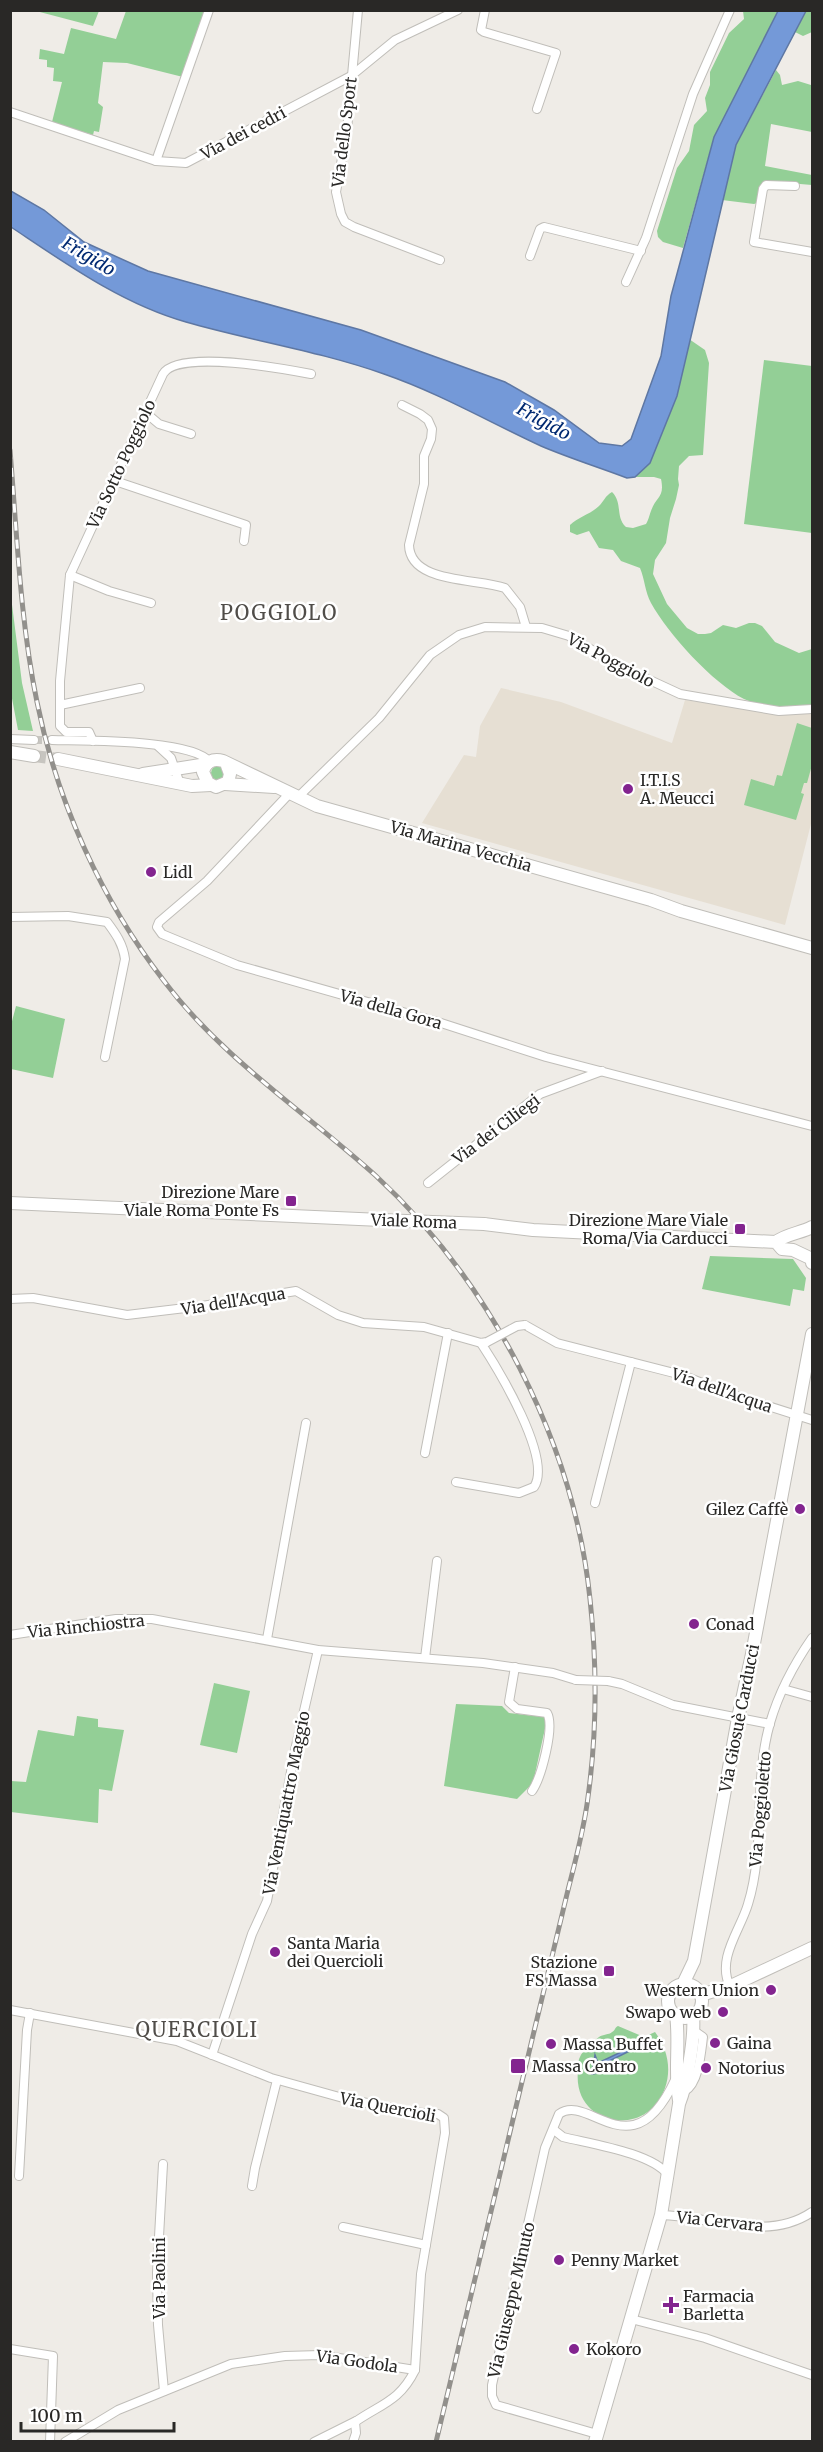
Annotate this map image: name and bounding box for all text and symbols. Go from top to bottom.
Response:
street label: Via dello Sport [327,75,361,190]
street label: Via dei cedri [196,102,289,164]
water label: Frigido [57,231,120,281]
street label: Via Sotto Poggiolo [82,396,160,533]
water label: Frigido [512,396,575,445]
district label: POGGIOLO [220,600,338,625]
street label: Via Poggiolo [563,628,658,691]
place label: I.T.I.S A. Meucci [639,770,714,808]
marker: I.T.I.S A. Meucci [621,782,635,796]
street label: Via Marina Vecchia [387,816,535,876]
place label: Lidl [163,862,193,882]
marker: Lidl [144,865,158,879]
street label: Via della Gora [337,985,445,1033]
street label: Via dei Ciliegi [448,1090,544,1169]
place label: Direzione Mare Viale Roma Ponte Fs [123,1182,279,1220]
marker: Direzione Mare Viale Roma Ponte Fs [284,1194,298,1208]
street label: Viale Roma [370,1209,458,1233]
place label: Direzione Mare Viale Roma/Via Carducci [569,1210,728,1248]
marker: Direzione Mare Viale Roma/Via Carducci [733,1222,747,1236]
street label: Via dell'Acqua [179,1283,287,1319]
street label: Via dell'Acqua [668,1363,775,1417]
place label: Gilez Caffè [706,1499,788,1519]
marker: Gilez Caffè [793,1502,807,1516]
street label: Via Rinchiostra [25,1610,146,1642]
place label: Conad [706,1614,755,1634]
marker: Conad [687,1617,701,1631]
street label: Via Giosuè Carducci [715,1642,763,1795]
street label: Via Ventiquattro Maggio [258,1709,314,1898]
street label: Via Poggioletto [745,1750,775,1869]
place label: Santa Maria dei Quercioli [287,1933,383,1971]
marker: Santa Maria dei Quercioli [268,1945,282,1959]
place label: Stazione FS Massa [525,1952,597,1990]
marker: Stazione FS Massa [602,1964,616,1978]
place label: Western Union [643,1980,759,2000]
marker: Western Union [764,1983,778,1997]
place label: Swapo web [625,2002,711,2022]
marker: Swapo web [716,2005,730,2019]
district label: QUERCIOLI [136,2017,258,2042]
place label: Gaina [727,2033,772,2053]
place label: Massa Buffet [563,2034,664,2054]
marker: Gaina [708,2036,722,2050]
marker: Massa Buffet [544,2037,558,2051]
place label: Massa Centro [532,2056,636,2076]
marker: Massa Centro [509,2057,527,2075]
place label: Notorius [718,2058,785,2078]
marker: Notorius [699,2061,713,2075]
street label: Via Quercioli [337,2088,438,2126]
street label: Via Cervara [674,2206,765,2236]
street label: Via Giuseppe Minuto [483,2220,539,2381]
street label: Via Paolini [149,2237,169,2320]
place label: Penny Market [571,2250,680,2270]
marker: Penny Market [552,2253,566,2267]
place label: Farmacia Barletta [683,2286,755,2324]
marker: Farmacia Barletta [664,2298,678,2312]
place label: Kokoro [586,2339,641,2359]
marker: Kokoro [567,2342,581,2356]
street label: Via Godola [314,2345,400,2377]
scale bar [21,2395,174,2433]
text: 100 m [30,2404,83,2427]

